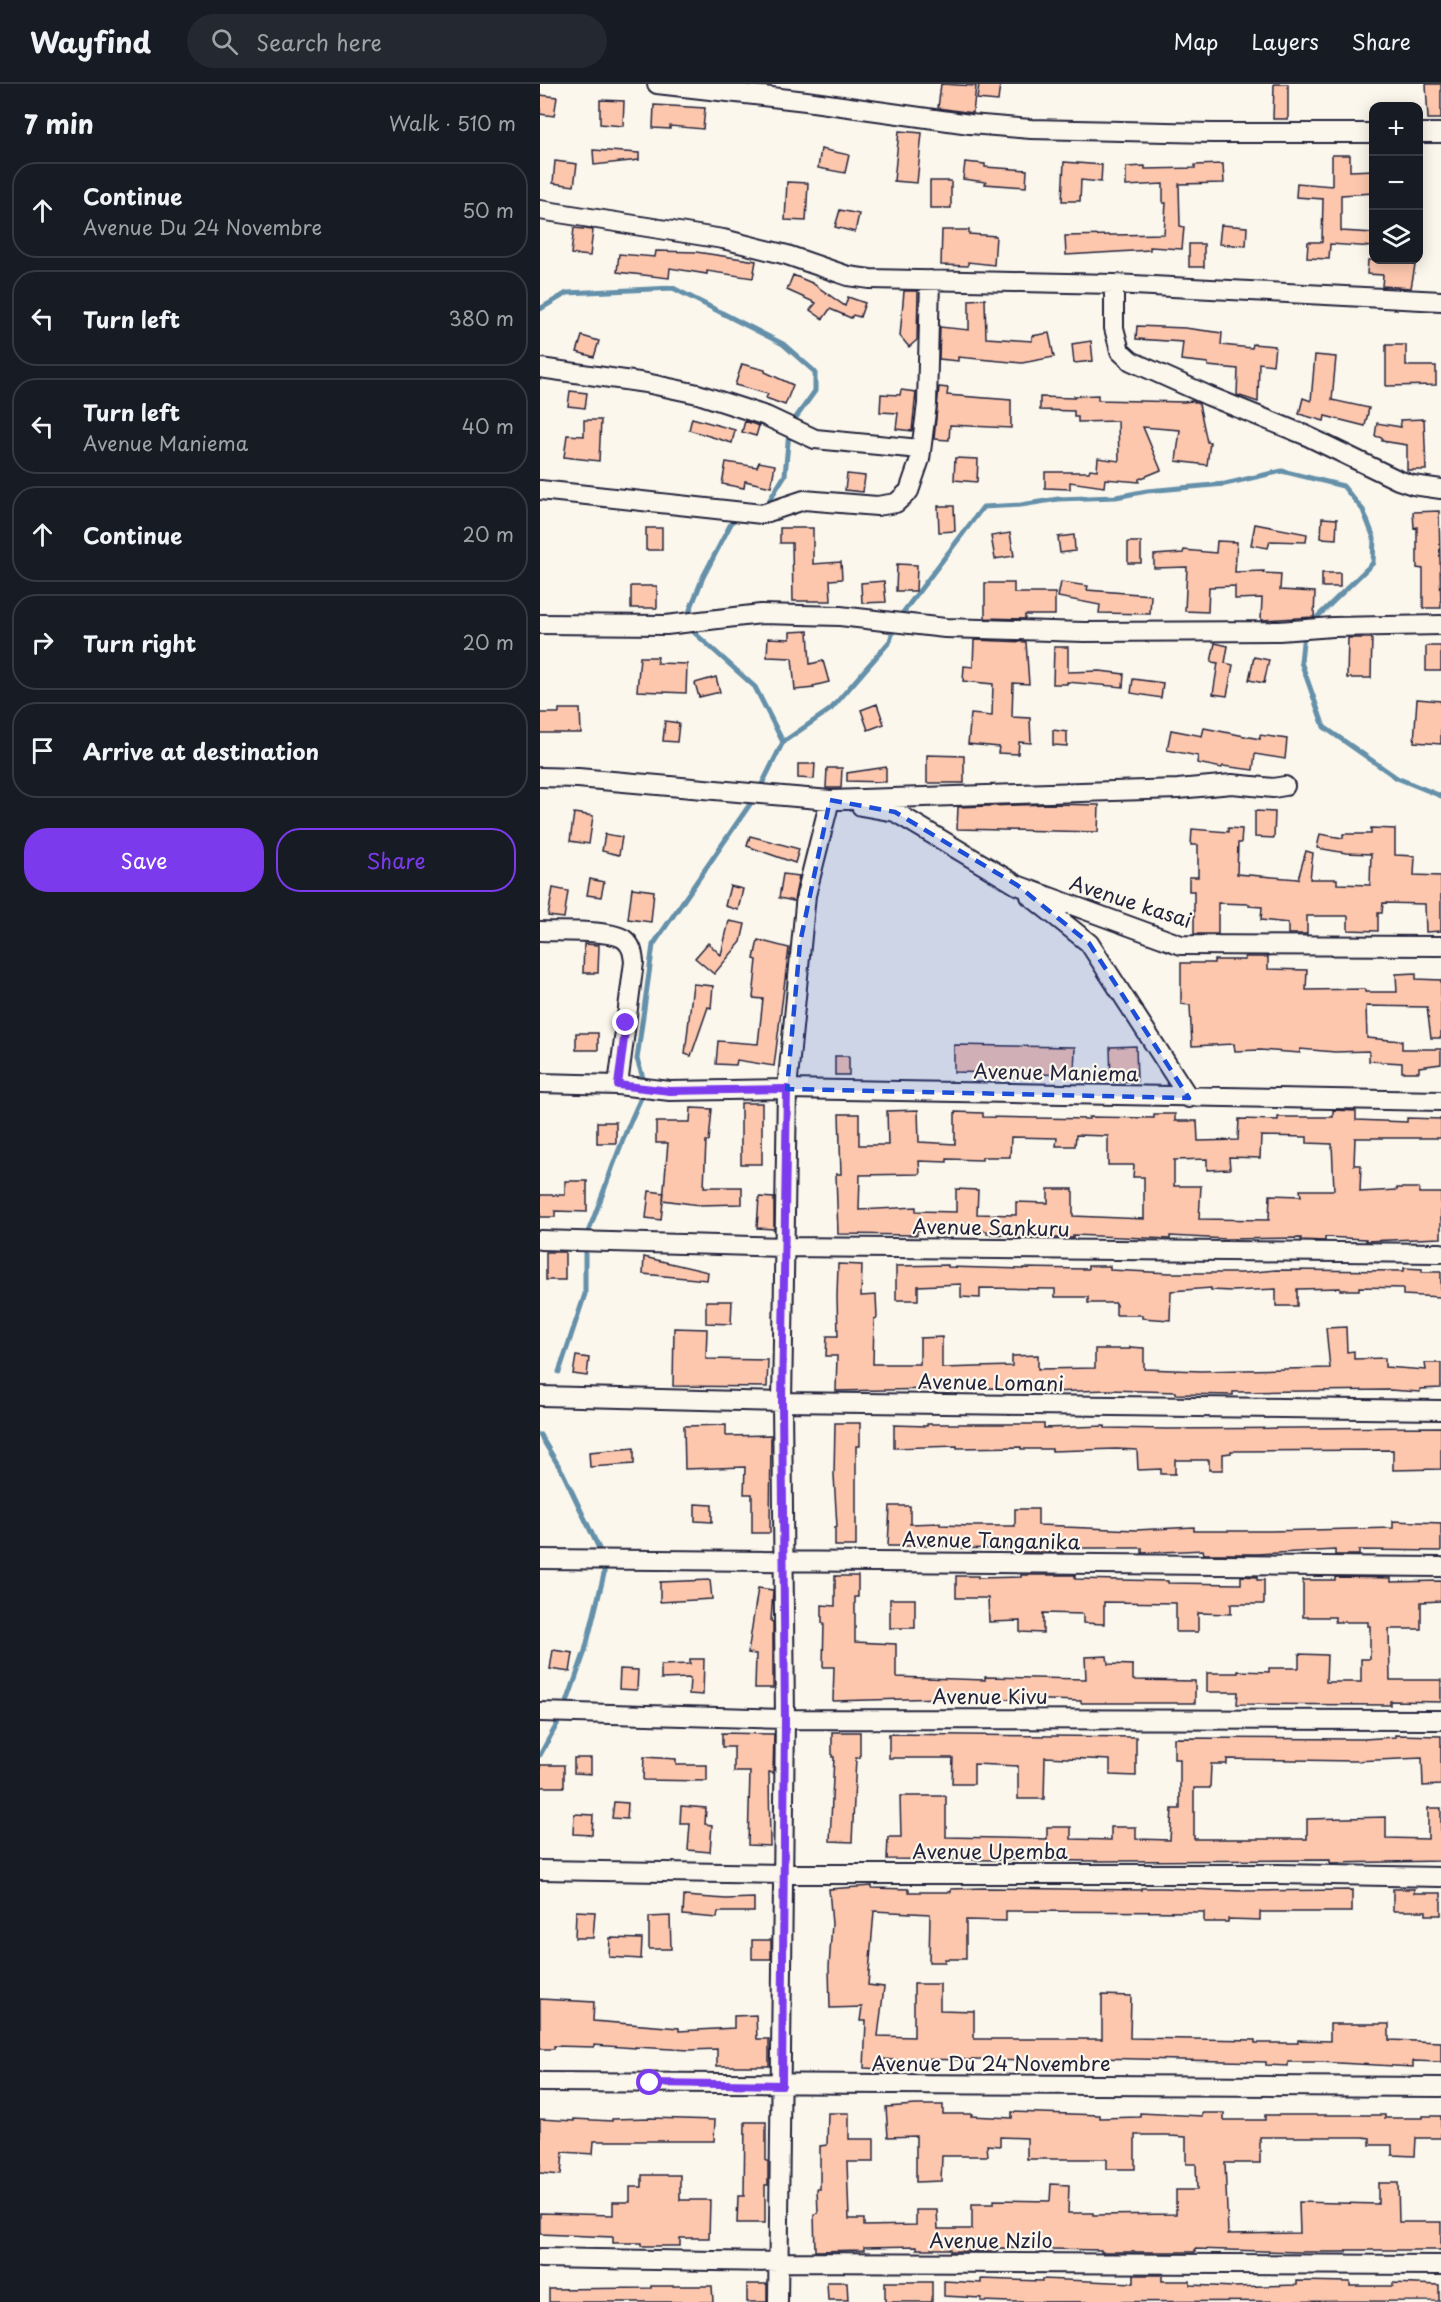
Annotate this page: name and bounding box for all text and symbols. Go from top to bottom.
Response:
search box [187,14,607,68]
text: Wayfind [30,20,151,63]
icon: search [208,25,241,58]
text: Search here [256,25,382,58]
text: Map [1174,25,1218,57]
text: Layers [1251,25,1319,57]
text: Share [1352,25,1411,57]
map controls [1369,102,1423,264]
button: + [1369,102,1423,156]
text: 7 min [24,104,94,143]
text: Walk · 510 m [389,108,516,138]
button: − [1369,156,1423,210]
text: Continue [83,179,182,212]
icon: ahead [26,194,59,227]
text: 50 m [462,195,514,225]
button: layers [1369,210,1423,264]
text: Avenue Du 24 Novembre [83,212,322,242]
icon: left [26,302,59,335]
text: Turn left [83,302,180,335]
text: 380 m [448,303,514,333]
text: Turn left [83,395,180,428]
icon: left [26,410,59,443]
text: 40 m [462,411,514,441]
text: Avenue Maniema [83,428,248,458]
icon: ahead [26,518,59,551]
text: Continue [83,518,182,551]
text: 20 m [462,519,514,549]
icon: right [26,626,59,659]
text: Turn right [83,626,196,659]
text: 20 m [462,627,514,657]
icon: arrive [26,734,59,767]
text: Arrive at destination [83,734,319,767]
button: Save [24,828,264,892]
button: Share [276,828,516,892]
street label: Avenue kasai [1066,867,1196,935]
route end [612,1009,638,1035]
street label: Avenue Maniema [973,1056,1139,1088]
street label: Avenue Sankuru [912,1211,1070,1243]
street label: Avenue Lomani [918,1366,1064,1398]
street label: Avenue Tanganika [902,1523,1081,1557]
street label: Avenue Kivu [932,1681,1048,1711]
street label: Avenue Upemba [912,1836,1068,1866]
street label: Avenue Du 24 Novembre [871,2048,1111,2078]
route start [636,2069,662,2095]
street label: Avenue Nzilo [929,2225,1053,2255]

